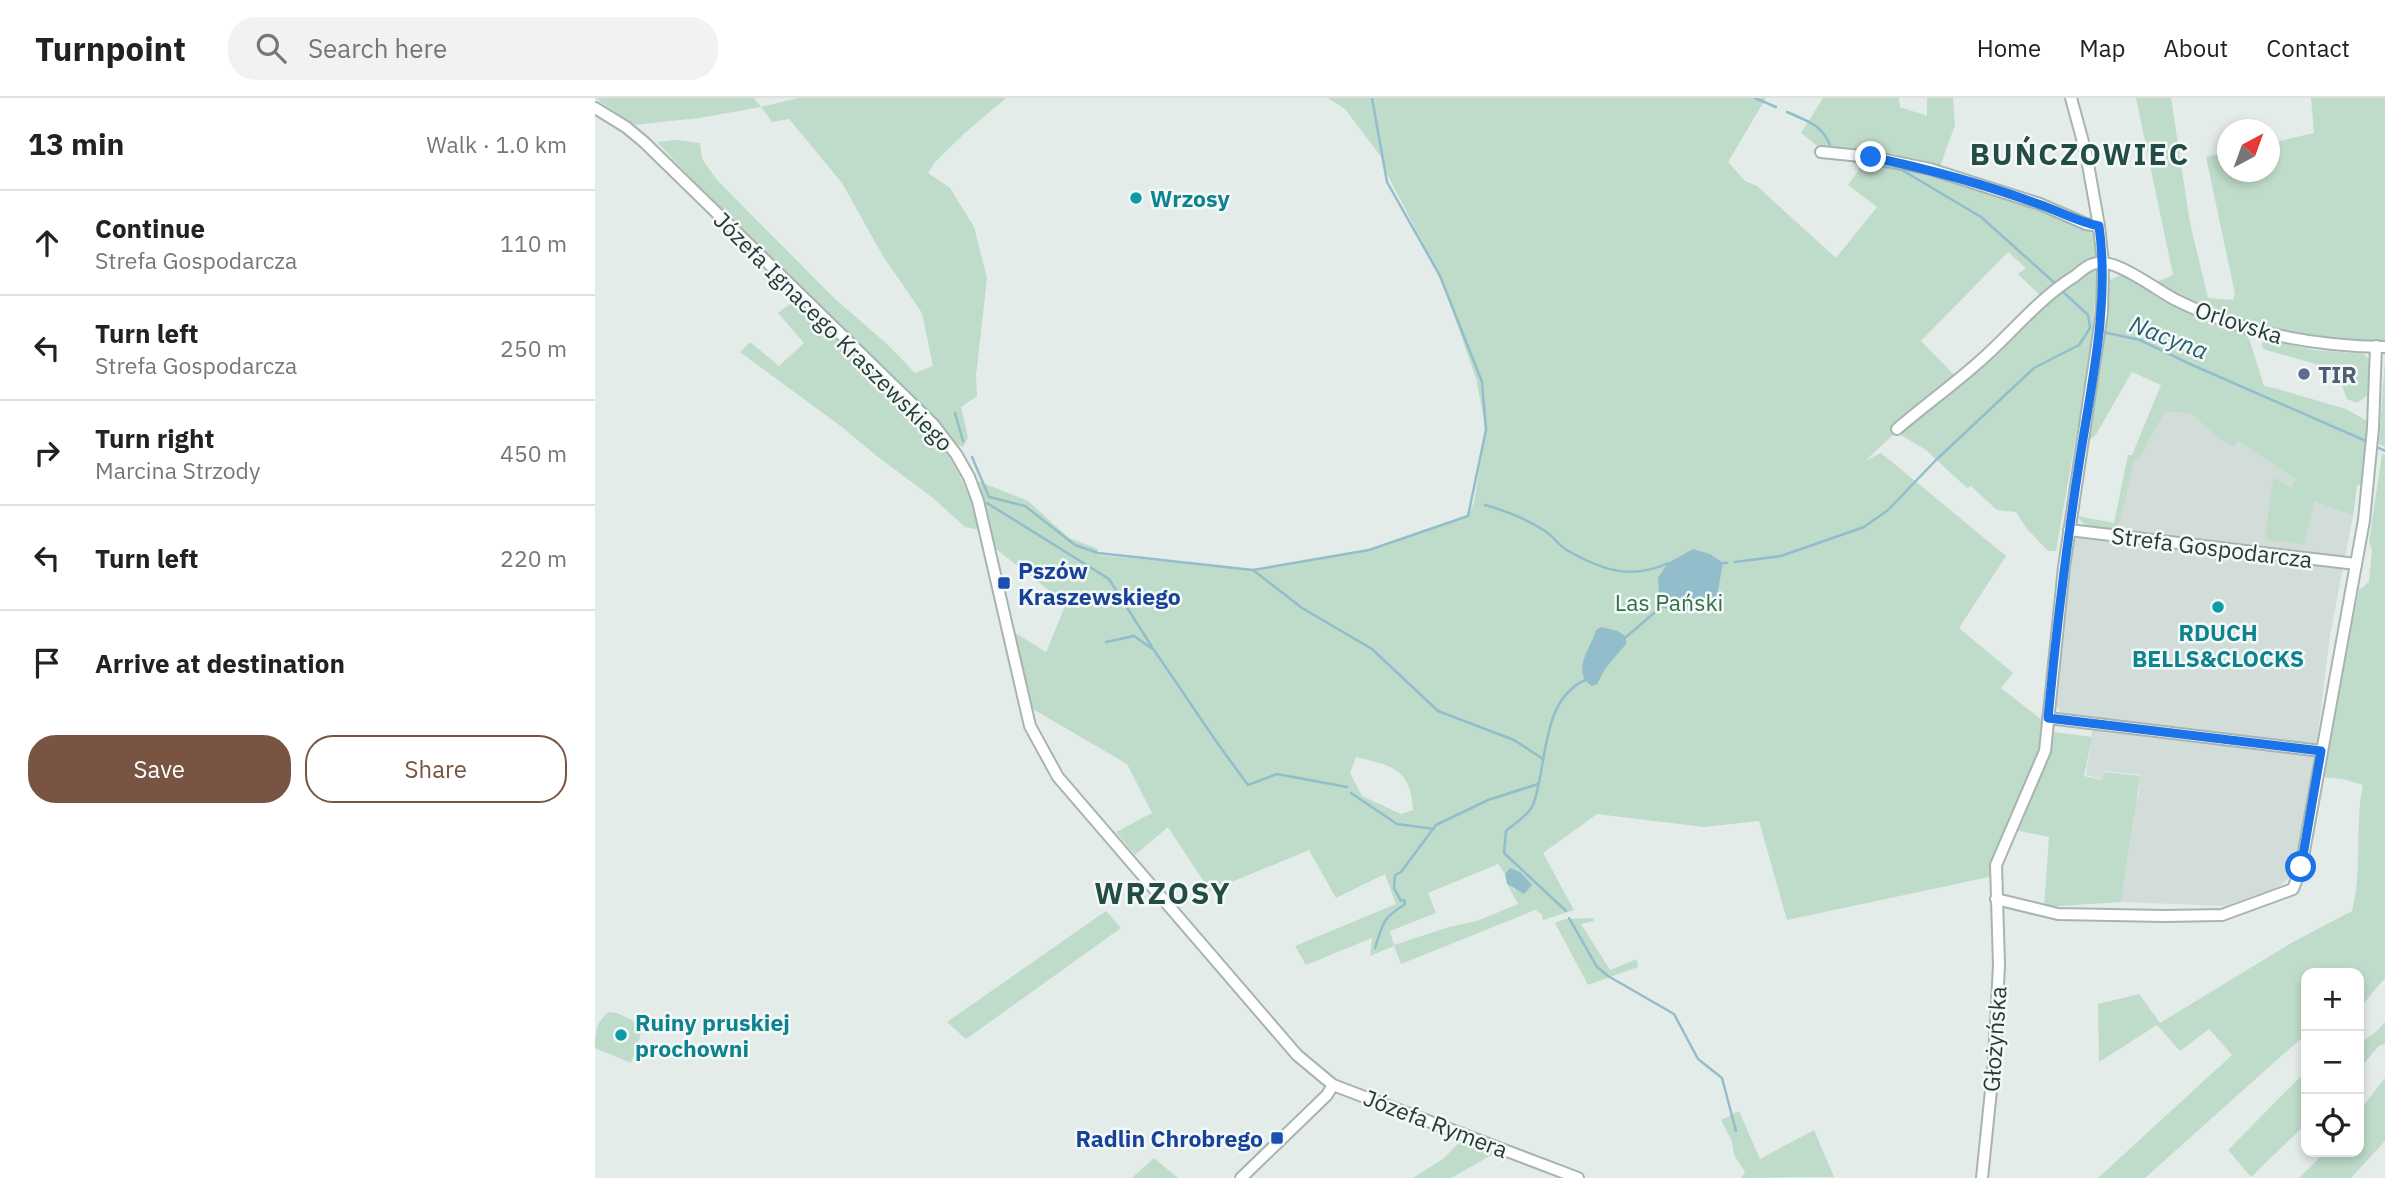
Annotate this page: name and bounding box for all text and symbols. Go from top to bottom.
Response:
search box [228,17,718,80]
text: Turnpoint [35,27,186,70]
icon: search [252,29,290,67]
text: Search here [308,31,447,65]
text: Home [1977,32,2041,64]
text: Map [2079,32,2125,64]
text: About [2163,32,2228,64]
text: Contact [2266,32,2350,64]
north arrow [2217,119,2280,182]
text: 13 min [28,124,124,163]
text: Walk · 1.0 km [426,129,567,159]
district label: BUŃCZOWIEC [1970,134,2190,173]
route end [1855,141,1886,172]
place label: Wrzosy [1150,183,1230,213]
marker: Wrzosy [1128,190,1144,206]
street label: Józefa Ignacego Kraszewskiego [708,205,960,457]
text: Continue [95,211,205,245]
icon: ahead [28,224,66,262]
text: 110 m [500,228,567,258]
text: Strefa Gospodarcza [95,245,297,275]
street label: Orlovska [2191,294,2287,350]
water label: Nacyna [2125,307,2213,367]
text: Turn left [95,316,198,350]
icon: left [28,329,66,367]
text: 250 m [500,333,567,363]
text: Strefa Gospodarcza [95,350,297,380]
place label: TIR [2318,359,2357,389]
marker: TIR [2296,366,2312,382]
text: Turn right [95,421,214,455]
icon: right [28,434,66,472]
text: 450 m [500,438,567,468]
text: Marcina Strzody [95,455,260,485]
street label: Strefa Gospodarcza [2110,520,2314,574]
icon: left [28,539,66,577]
text: Turn left [95,541,198,575]
text: 220 m [500,543,567,573]
place label: Pszów Kraszewskiego [1018,555,1181,611]
marker: Pszów Kraszewskiego [996,575,1012,591]
park label: Las Pański [1615,587,1723,617]
marker: RDUCH BELLS&CLOCKS [2210,599,2226,615]
place label: RDUCH BELLS&CLOCKS [2132,617,2304,673]
icon: arrive [28,644,66,682]
text: Arrive at destination [95,646,345,680]
button: Save [28,735,291,803]
button: Share [305,735,567,803]
route start [2285,851,2316,882]
district label: WRZOSY [1094,873,1232,912]
map controls [2301,968,2364,1157]
button: + [2301,968,2364,1031]
street label: Głożyńska [1975,985,2013,1093]
place label: Ruiny pruskiej prochowni [635,1007,790,1063]
marker: Ruiny pruskiej prochowni [613,1027,629,1043]
button: − [2301,1031,2364,1094]
street label: Józefa Rymera [1360,1082,1512,1164]
button: locate [2301,1094,2364,1157]
place label: Radlin Chrobrego [1076,1123,1263,1153]
marker: Radlin Chrobrego [1269,1130,1285,1146]

